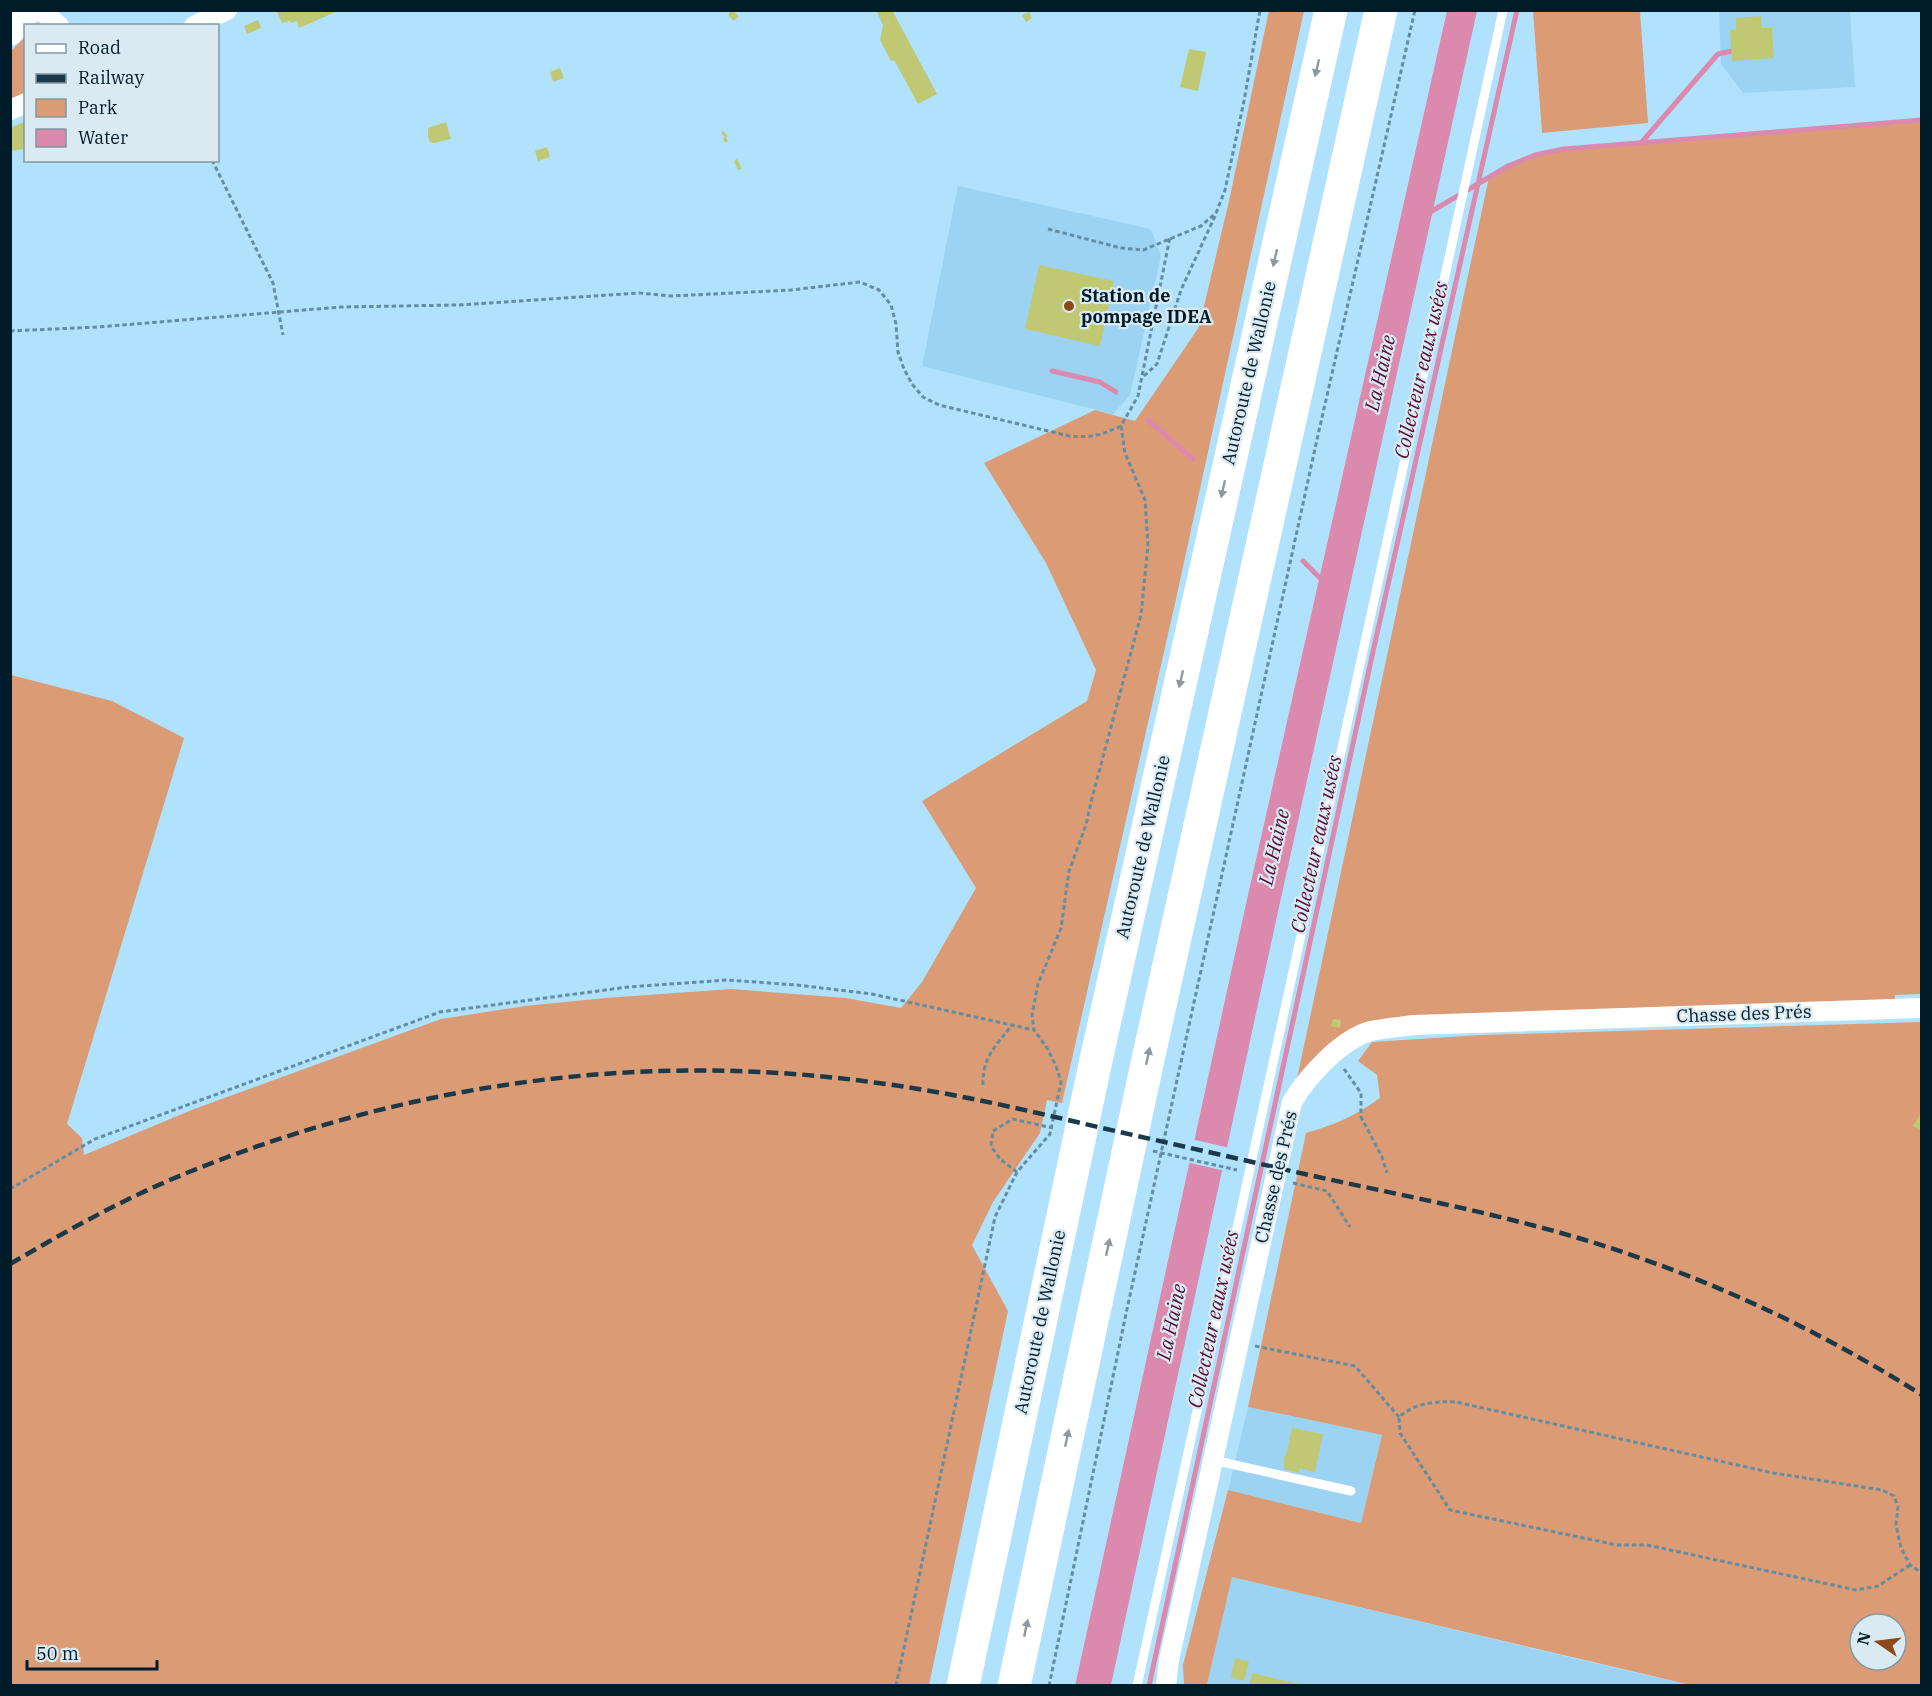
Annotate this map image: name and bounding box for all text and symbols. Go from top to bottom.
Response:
legend [24,24,219,162]
text: Road [78,36,121,59]
one-way arrow [1312,58,1322,77]
text: Railway [78,66,144,89]
text: Park [78,96,118,119]
text: Water [78,126,128,149]
one-way arrow [1269,249,1279,267]
water label: Collecteur eaux usées [1387,278,1454,461]
street label: Autoroute de Wallonie [1216,279,1281,467]
place label: Station de pompage IDEA [1081,284,1212,328]
marker: Station de pompage IDEA [1062,299,1076,313]
water label: La Haine [1357,332,1401,415]
one-way arrow [1218,480,1227,499]
one-way arrow [1175,670,1185,689]
water label: Collecteur eaux usées [1283,752,1348,935]
street label: Autoroute de Wallonie [1110,753,1175,941]
water label: La Haine [1251,806,1295,889]
street label: Chasse des Prés [1676,1000,1812,1027]
one-way arrow [1144,1047,1154,1066]
street label: Chasse des Prés [1249,1109,1302,1245]
water label: Collecteur eaux usées [1180,1227,1245,1410]
street label: Autoroute de Wallonie [1009,1228,1070,1416]
one-way arrow [1103,1238,1113,1256]
water label: La Haine [1149,1281,1192,1364]
one-way arrow [1063,1428,1072,1447]
north arrow [1848,1612,1908,1672]
one-way arrow [1022,1619,1031,1638]
text: N [1852,1630,1875,1647]
scale bar [27,1633,158,1671]
text: 50 m [36,1642,79,1665]

